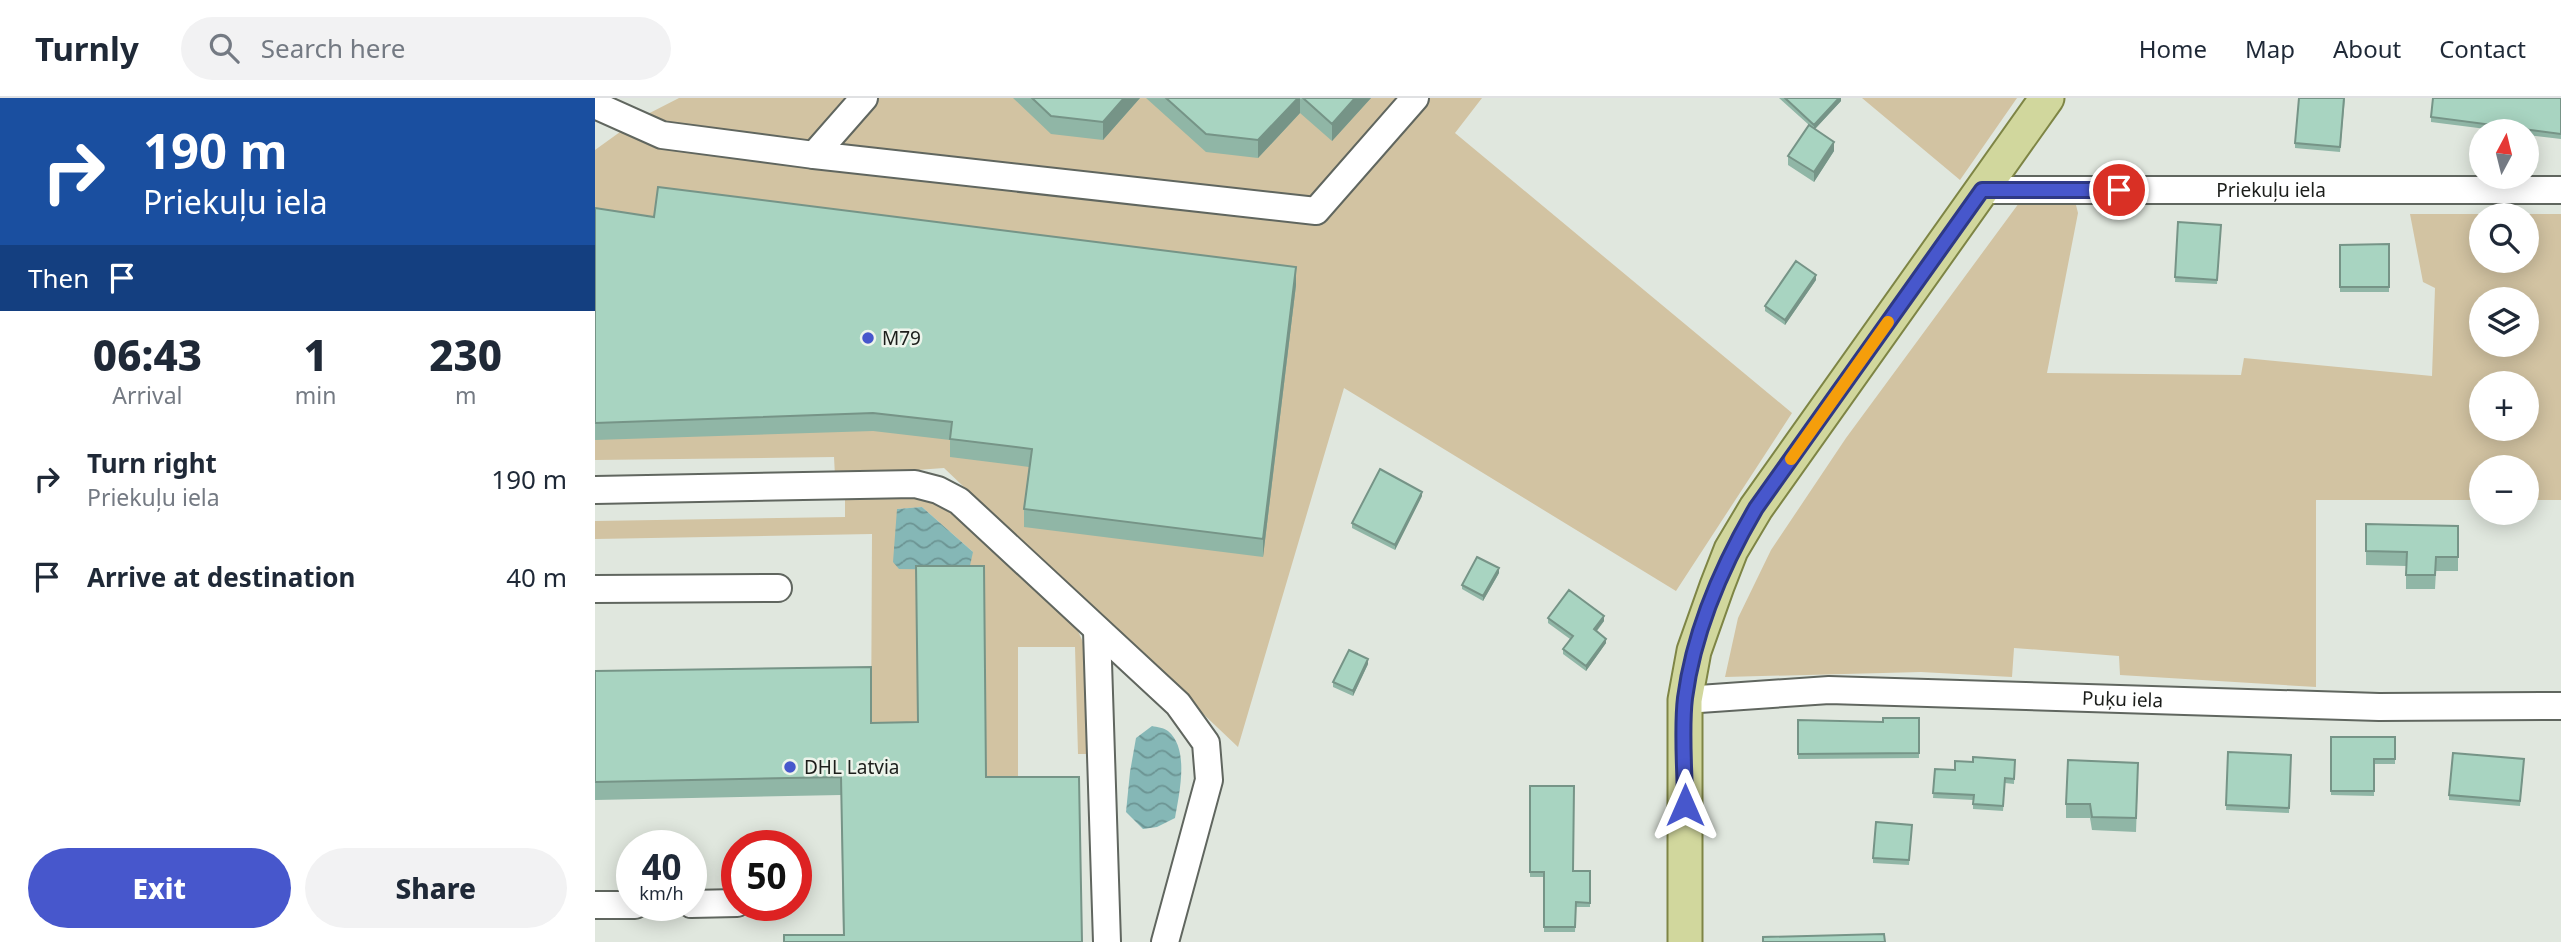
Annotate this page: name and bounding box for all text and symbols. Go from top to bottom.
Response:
search box [181,17,671,80]
text: Turnly [35,26,139,71]
icon: search [205,29,243,67]
text: Search here [261,30,405,66]
text: Home [2139,32,2207,65]
text: Map [2245,32,2295,65]
text: About [2333,32,2401,65]
text: Contact [2439,32,2526,65]
text: 190 m [143,117,288,183]
north arrow [2469,119,2539,189]
map controls [2469,119,2539,525]
icon: right [28,126,119,217]
pin [2089,160,2149,220]
icon: arrive [2100,171,2138,209]
street label: Priekuļu iela [2216,177,2326,203]
text: Priekuļu iela [143,180,328,223]
button: search [2469,203,2539,273]
icon: arrive [103,259,141,297]
text: Then [28,260,89,296]
button: layers [2469,287,2539,357]
place label: M79 [882,325,921,351]
text: 06:43 [93,326,202,383]
text: 1 [303,326,328,383]
text: 230 [429,326,502,383]
marker: M79 [860,330,876,346]
button: + [2469,371,2539,441]
text: Arrival [112,379,182,411]
text: min [295,379,336,411]
text: m [455,379,476,411]
text: Turn right [87,445,217,481]
button: − [2469,455,2539,525]
icon: right [28,460,66,498]
text: 190 m [491,461,567,497]
text: Priekuļu iela [87,481,220,513]
icon: arrive [28,558,66,596]
text: Arrive at destination [87,559,356,595]
text: 40 m [506,559,567,595]
street label: Puķu iela [2081,685,2164,713]
place label: DHL Latvia [804,754,900,780]
marker: DHL Latvia [782,759,798,775]
position arrow [1648,768,1722,842]
speed limit sign: 50 [721,830,812,921]
text: 40 [641,843,682,890]
button: Exit [28,848,291,928]
button: Share [305,848,567,928]
text: km/h [639,881,684,905]

